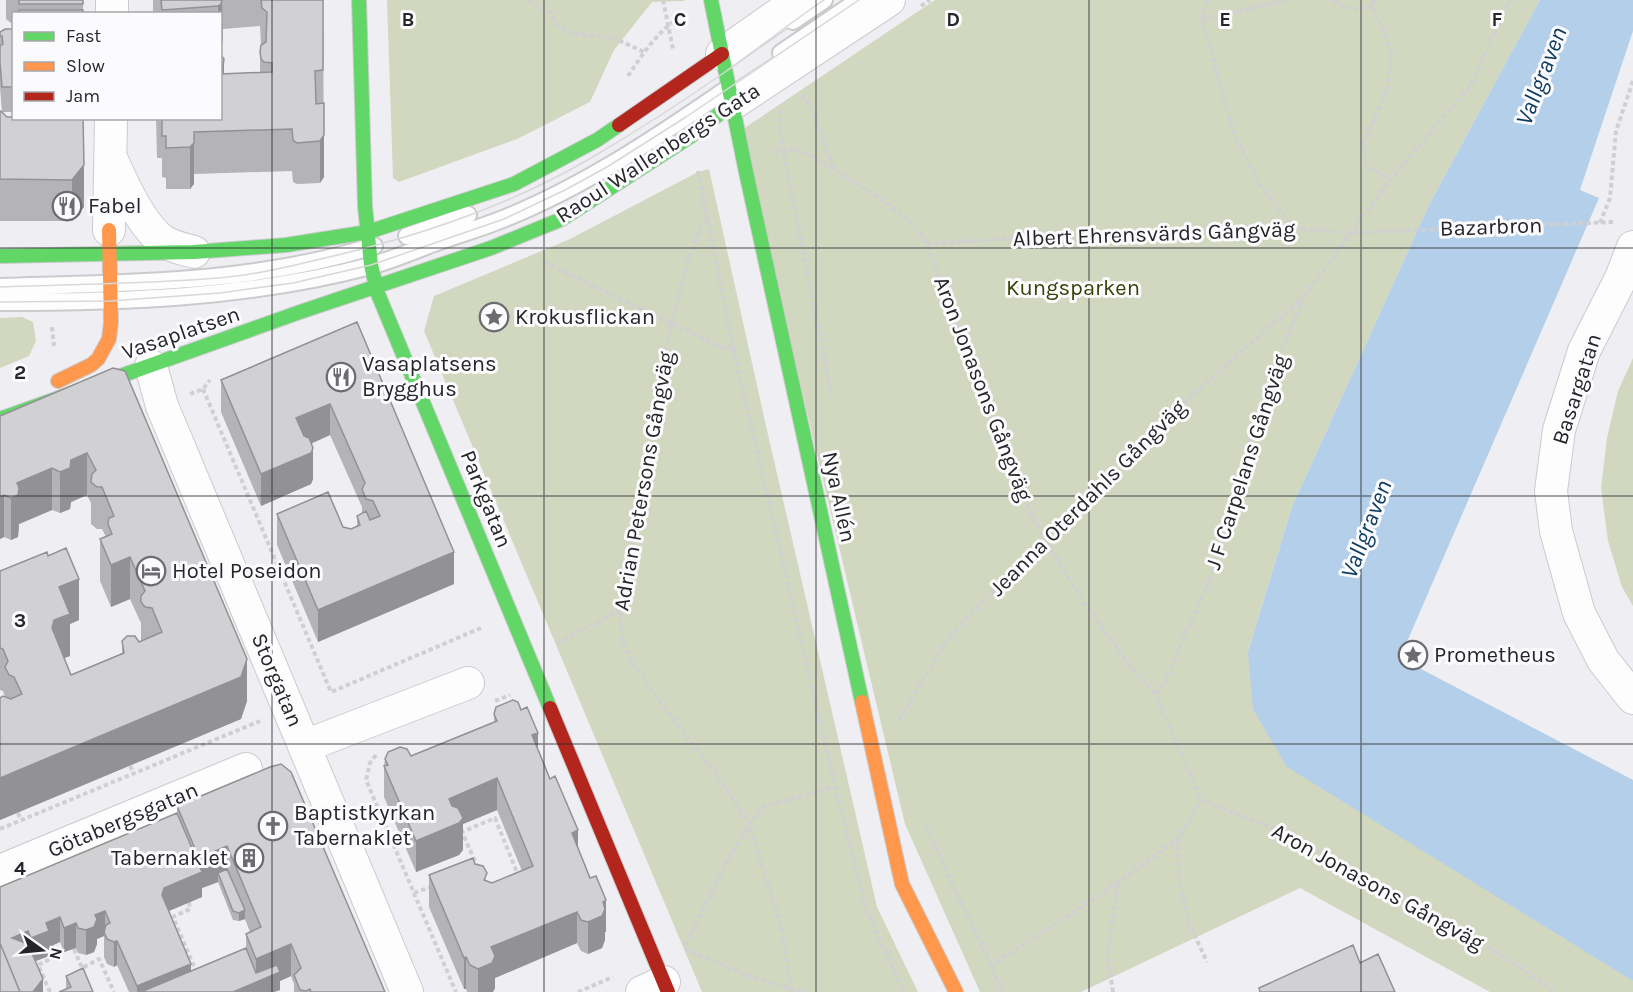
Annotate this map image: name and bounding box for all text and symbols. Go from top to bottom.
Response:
text: B [402,8,414,31]
text: C [674,8,686,31]
text: D [946,8,960,31]
text: E [1219,8,1231,31]
text: F [1492,8,1503,31]
legend [12,12,222,120]
water label: Vallgraven [1509,23,1573,129]
text: Fast [66,25,101,47]
text: Slow [66,55,105,77]
street label: Raoul Wallenbergs Gata [551,77,765,229]
text: Jam [66,85,100,107]
restaurant icon: Fabel [51,190,83,222]
place label: Fabel [88,193,142,219]
street label: Bazarbron [1439,212,1543,242]
street label: Albert Ehrensvärds Gångväg [1012,216,1296,252]
street label: Aron Jonasons Gångväg [928,273,1038,506]
park label: Kungsparken [1006,275,1140,301]
street label: Vasaplatsen [119,301,243,365]
place icon: Krokusflickan [478,301,510,333]
place label: Krokusflickan [515,304,655,330]
street label: Basargatan [1547,330,1607,448]
street label: Adrian Petersons Gångväg [608,349,680,613]
place label: Vasaplatsens Brygghus [362,351,497,402]
street label: J F Carpelans Gångväg [1200,351,1294,573]
text: 2 [14,361,26,384]
restaurant icon: Vasaplatsens Brygghus [325,361,357,393]
street label: Jeanna Oterdahls Gångväg [984,394,1192,602]
street label: Parkgatan [455,446,517,552]
street label: Nya Allén [817,449,861,545]
water label: Vallgraven [1334,476,1398,582]
hotel icon: Hotel Poseidon [135,555,167,587]
place label: Hotel Poseidon [172,558,322,584]
text: 3 [14,609,26,632]
street label: Storgatan [246,629,308,731]
place icon: Prometheus [1397,639,1429,671]
place label: Prometheus [1434,642,1556,668]
street label: Götabergsgatan [44,777,202,863]
place label: Baptistkyrkan Tabernaklet [294,800,435,851]
church icon: Baptistkyrkan Tabernaklet [257,810,289,842]
street label: Aron Jonasons Gångväg [1267,818,1489,956]
building icon: Tabernaklet [233,842,265,874]
place label: Tabernaklet [111,845,228,871]
text: 4 [14,857,26,880]
north arrow [12,920,72,980]
text: N [45,946,67,962]

